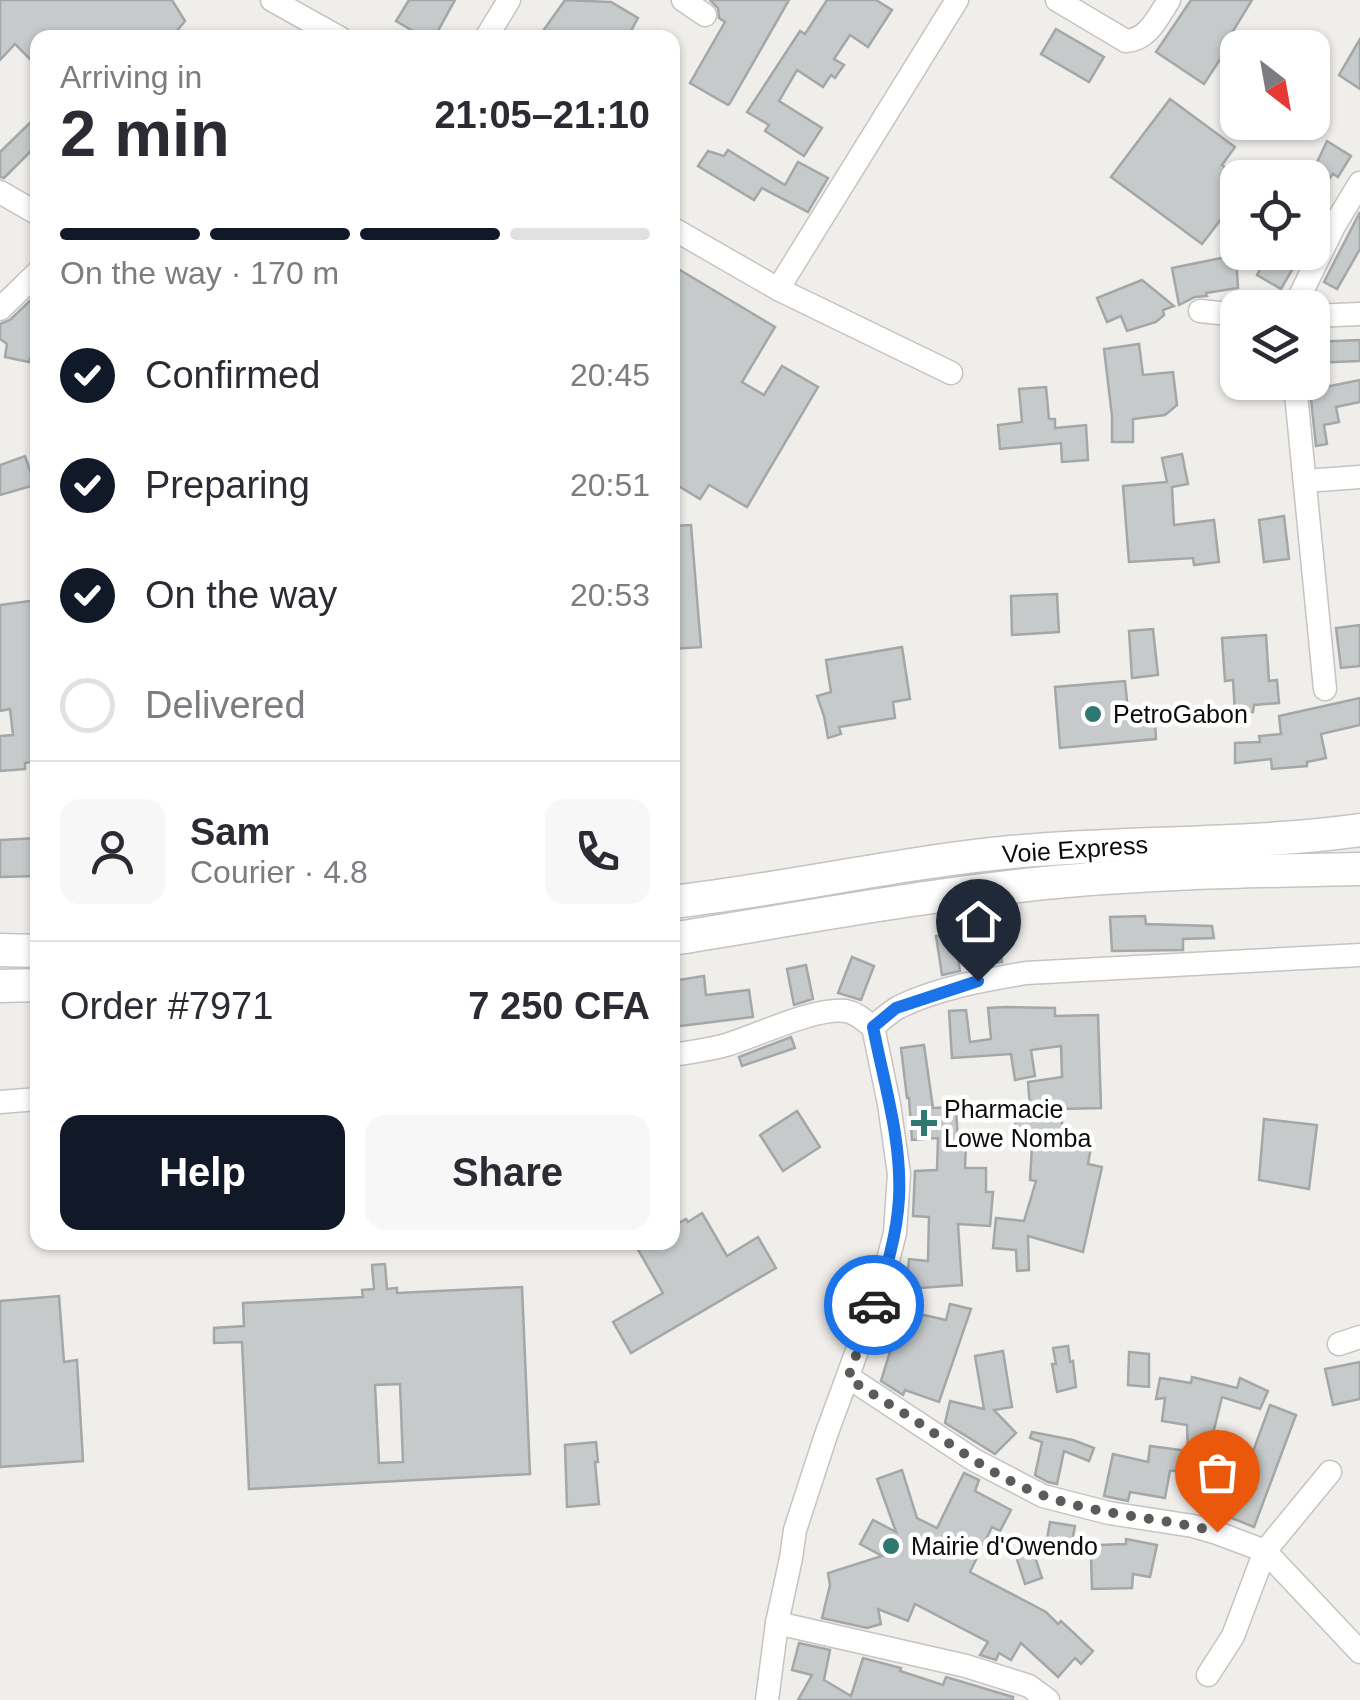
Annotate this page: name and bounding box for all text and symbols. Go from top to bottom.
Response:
north arrow [1220,30,1330,140]
map controls [1220,30,1330,400]
text: Arriving in [60,59,202,95]
text: 21:05–21:10 [434,94,650,136]
text: 2 min [60,97,230,170]
button: locate [1220,160,1330,270]
text: On the way · 170 m [60,255,339,291]
button: layers [1220,290,1330,400]
icon: check [60,348,115,403]
text: Confirmed [145,354,320,396]
text: 20:45 [570,357,650,393]
icon: check [60,458,115,513]
text: Preparing [145,464,310,506]
text: 20:51 [570,467,650,503]
icon: check [60,568,115,623]
text: On the way [145,574,337,616]
text: 20:53 [570,577,650,613]
text: Delivered [145,684,306,726]
place label: PetroGabon [1113,700,1248,728]
marker: PetroGabon [1082,703,1104,725]
button: person [60,799,165,904]
button: phone [545,799,650,904]
text: Sam [190,811,270,853]
street label: Voie Express [1001,830,1149,868]
text: Courier · 4.8 [190,854,368,890]
pin [936,879,1021,982]
icon: home [951,894,1006,949]
text: Order #7971 [60,985,273,1027]
text: 7 250 CFA [468,985,650,1027]
place label: Pharmacie Lowe Nomba [944,1095,1091,1152]
marker: Pharmacie Lowe Nomba [913,1112,935,1134]
button: Help [60,1115,345,1230]
button: Share [365,1115,650,1230]
courier [824,1255,924,1355]
icon: car [847,1278,902,1333]
pin [1175,1430,1260,1533]
icon: bag [1190,1445,1245,1500]
place label: Mairie d'Owendo [911,1532,1098,1560]
marker: Mairie d'Owendo [880,1535,902,1557]

